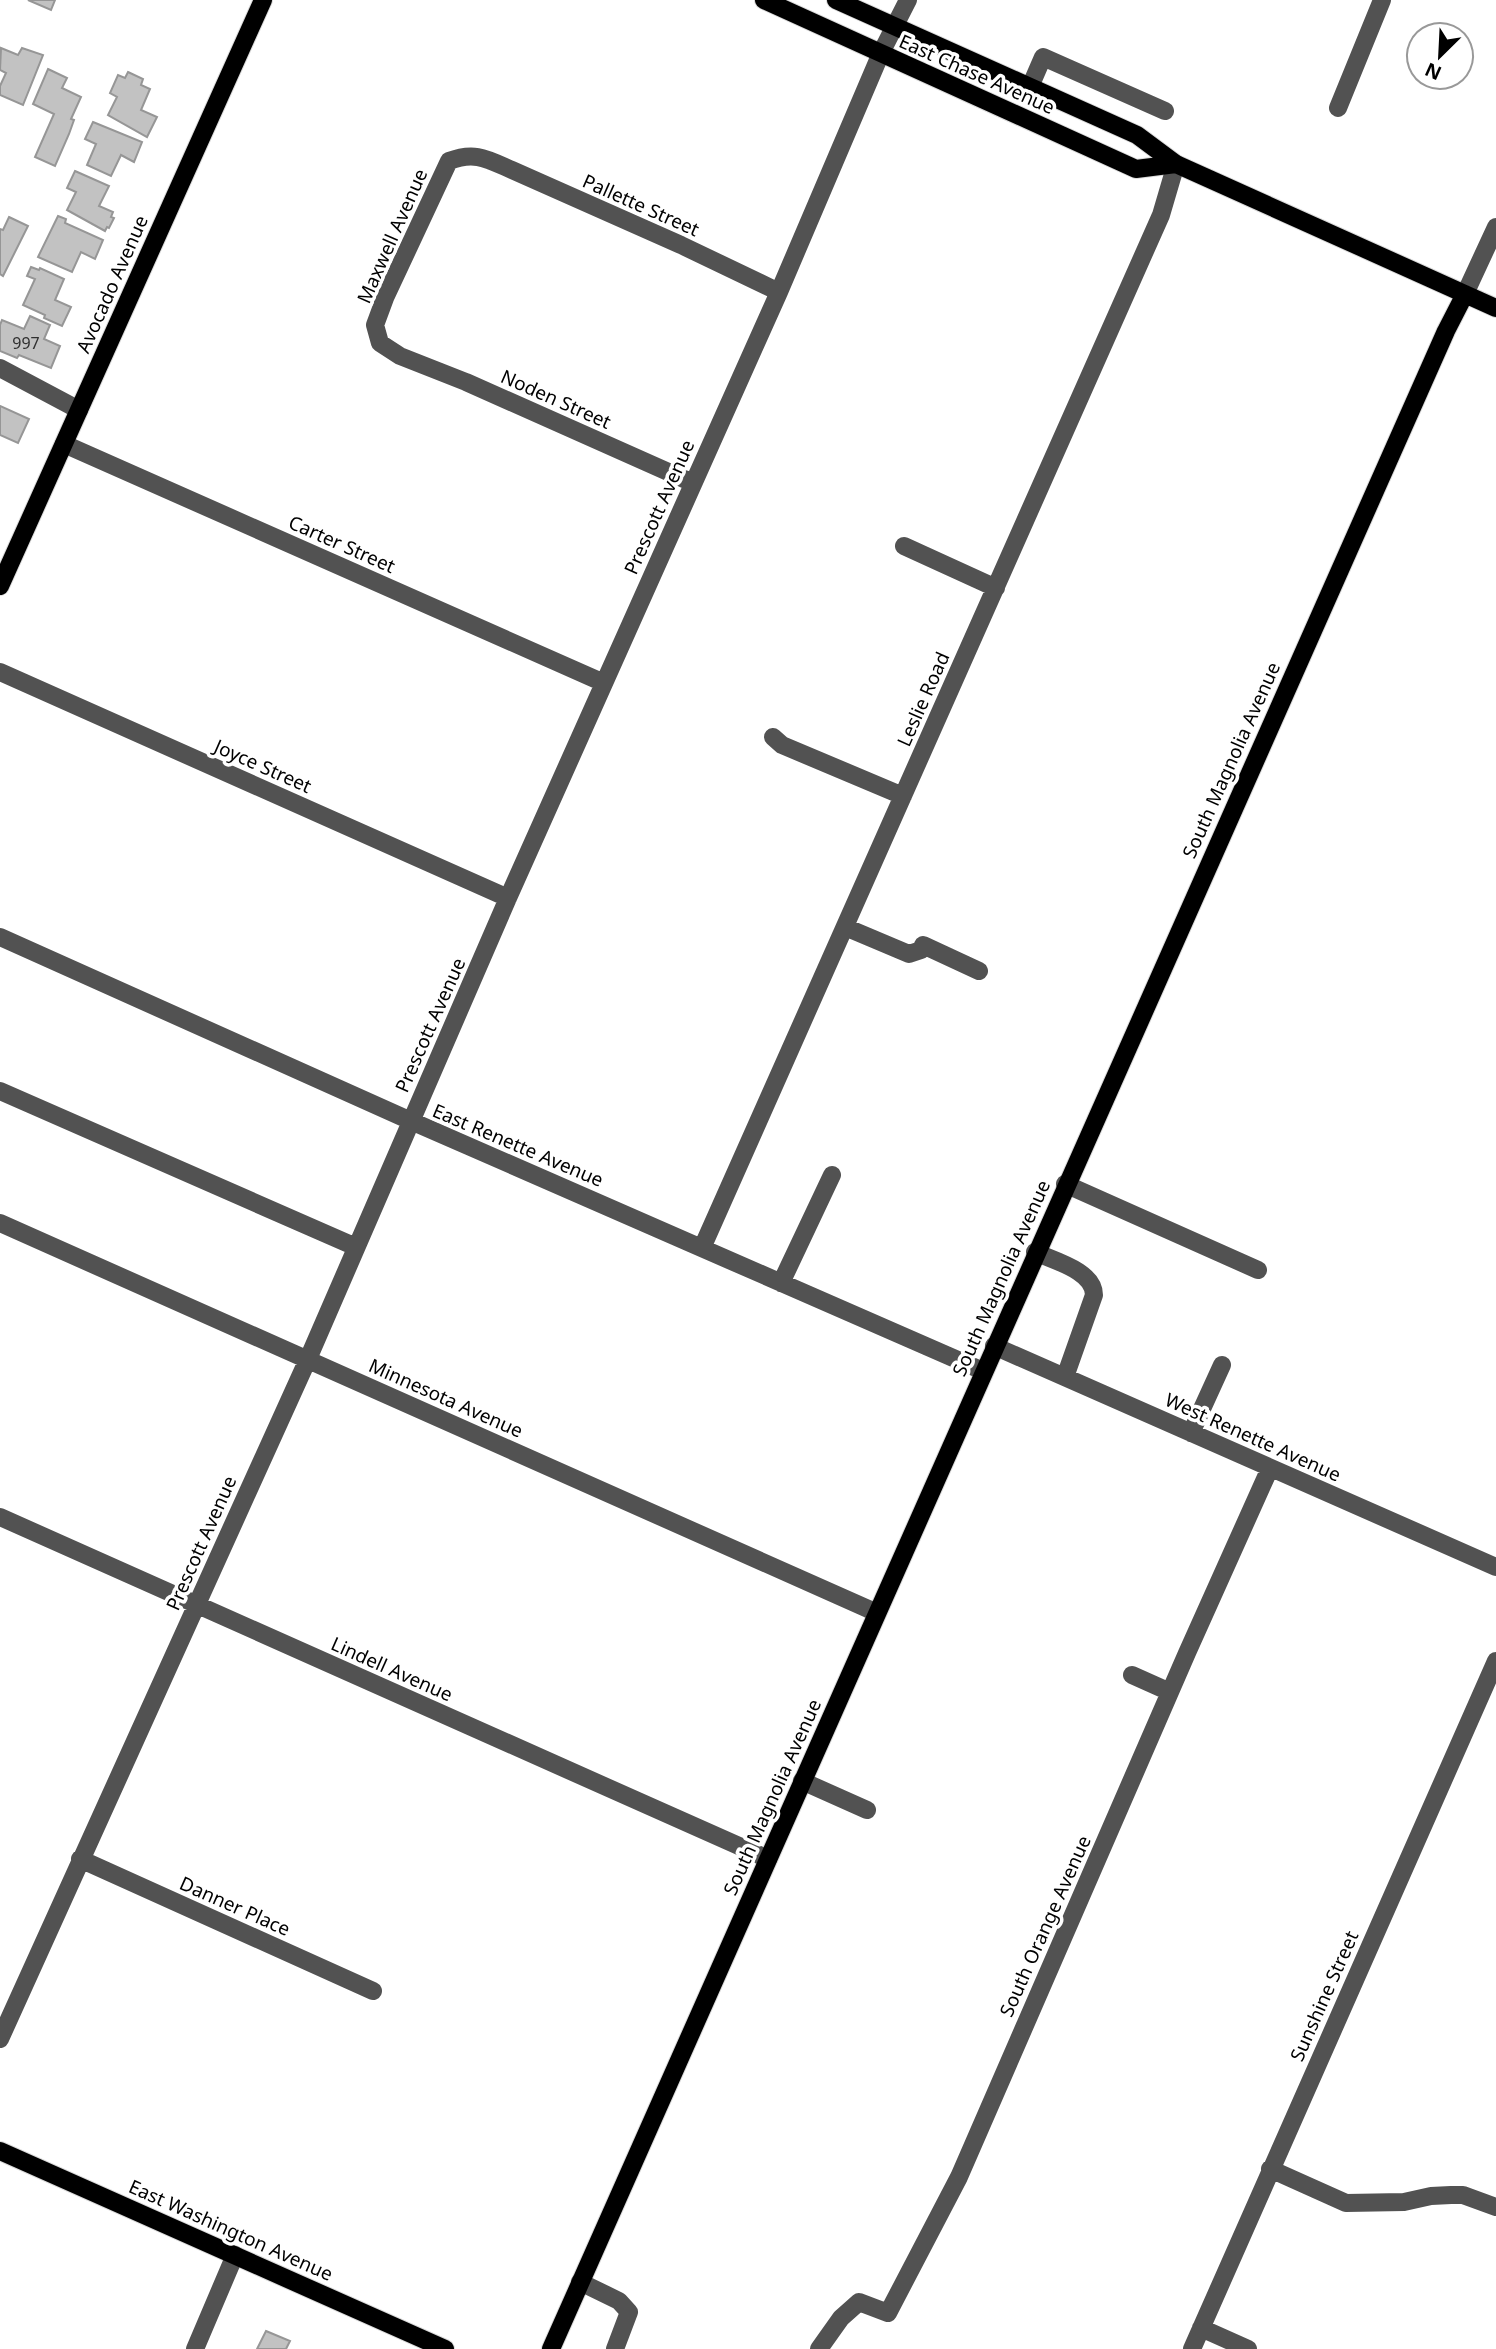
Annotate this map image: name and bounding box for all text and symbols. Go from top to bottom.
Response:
north arrow [1405,21,1475,91]
street label: East Chase Avenue [895,28,1059,120]
text: N [1421,57,1445,87]
street label: Maxwell Avenue [351,164,433,308]
street label: Pallette Street [579,168,704,242]
street label: Avocado Avenue [70,211,154,357]
house number: 997 [12,332,40,354]
street label: Noden Street [497,363,615,435]
street label: Prescott Avenue [618,436,700,578]
street label: Carter Street [285,509,399,579]
street label: Leslie Road [891,648,955,750]
street label: South Magnolia Avenue [1176,658,1286,862]
street label: Joyce Street [208,732,316,799]
street label: Prescott Avenue [389,954,471,1096]
street label: East Renette Avenue [429,1097,607,1193]
street label: South Magnolia Avenue [946,1176,1056,1380]
street label: Minnesota Avenue [365,1352,527,1444]
street label: West Renette Avenue [1161,1386,1345,1488]
street label: Prescott Avenue [160,1472,242,1614]
street label: Lindell Avenue [327,1631,457,1707]
street label: South Magnolia Avenue [717,1695,827,1899]
street label: South Orange Avenue [993,1831,1097,2021]
street label: Danner Place [176,1870,294,1942]
street label: Sunshine Street [1284,1927,1364,2065]
street label: East Washington Avenue [125,2173,337,2287]

